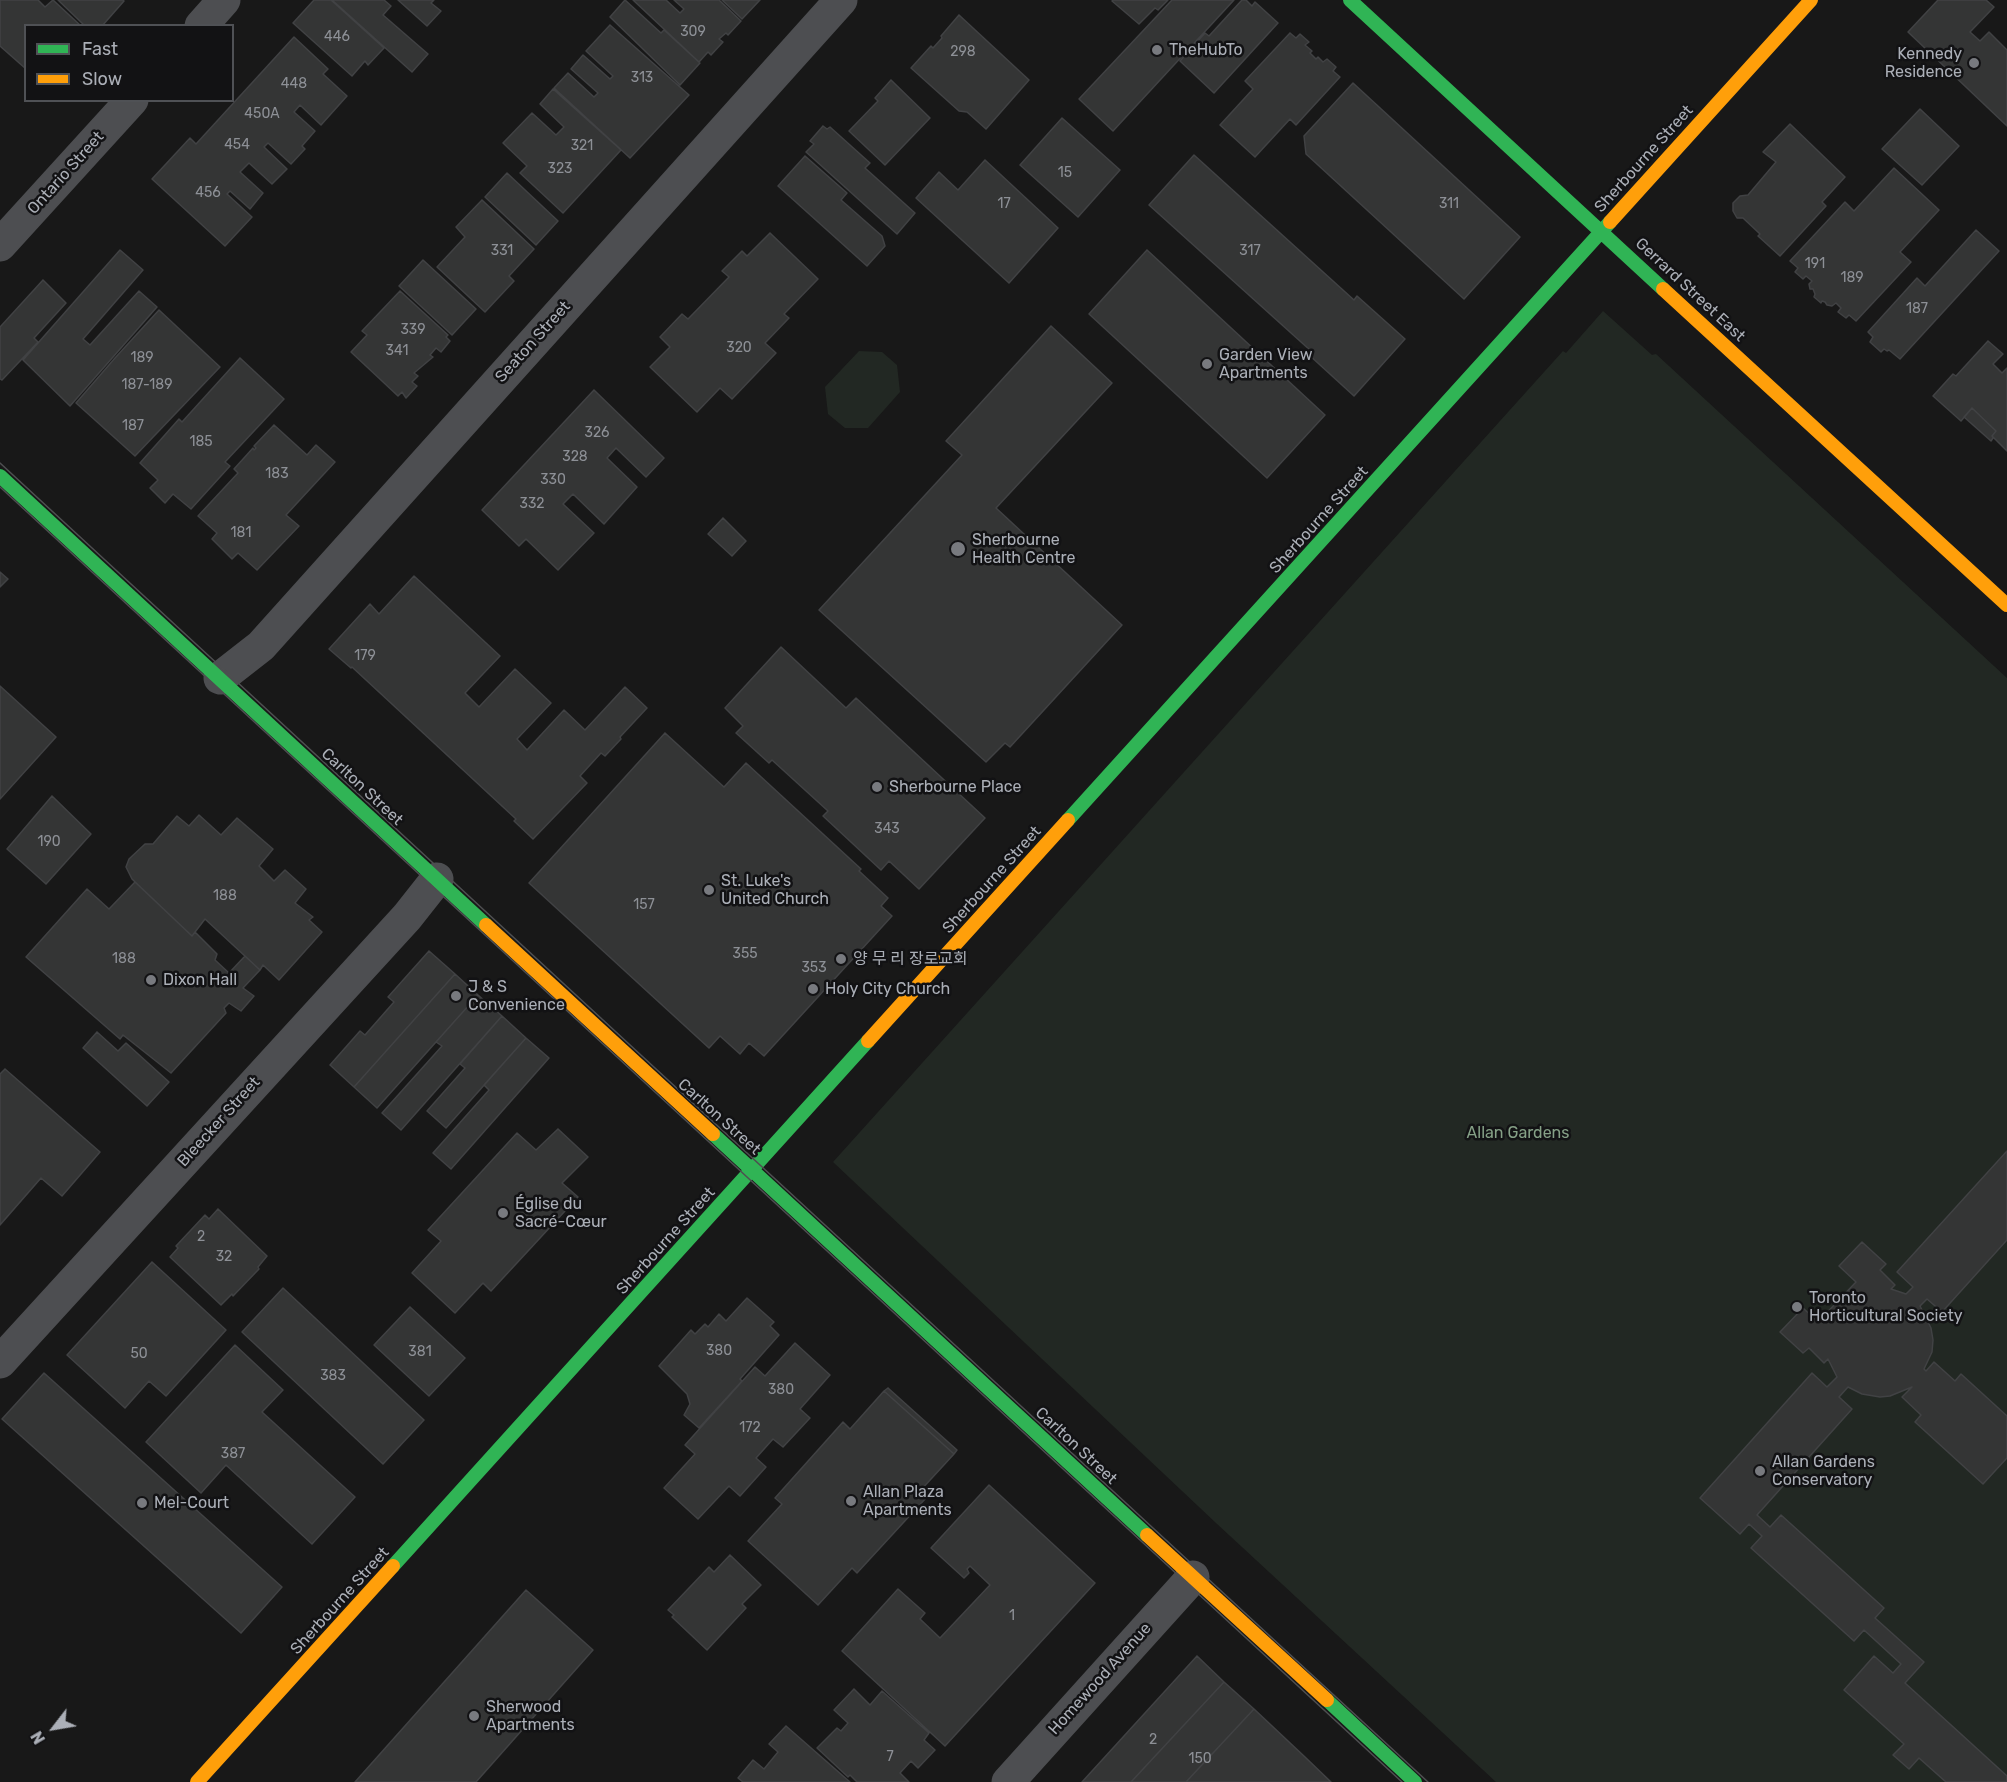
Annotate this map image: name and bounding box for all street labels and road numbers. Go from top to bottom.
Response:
street label: Sherbourne Street [1591,101,1697,217]
street label: Ontario Street [24,128,108,218]
street label: Gerrard Street East [1631,234,1749,346]
street label: Seaton Street [491,297,575,387]
street label: Sherbourne Street [1266,462,1372,578]
street label: Carlton Street [317,744,407,830]
street label: Sherbourne Street [939,822,1045,938]
street label: Bleecker Street [174,1073,264,1171]
street label: Carlton Street [674,1075,764,1159]
street label: Sherbourne Street [613,1183,719,1299]
street label: Carlton Street [1031,1403,1121,1489]
street label: Sherbourne Street [287,1543,393,1659]
street label: Homewood Avenue [1045,1619,1155,1739]

